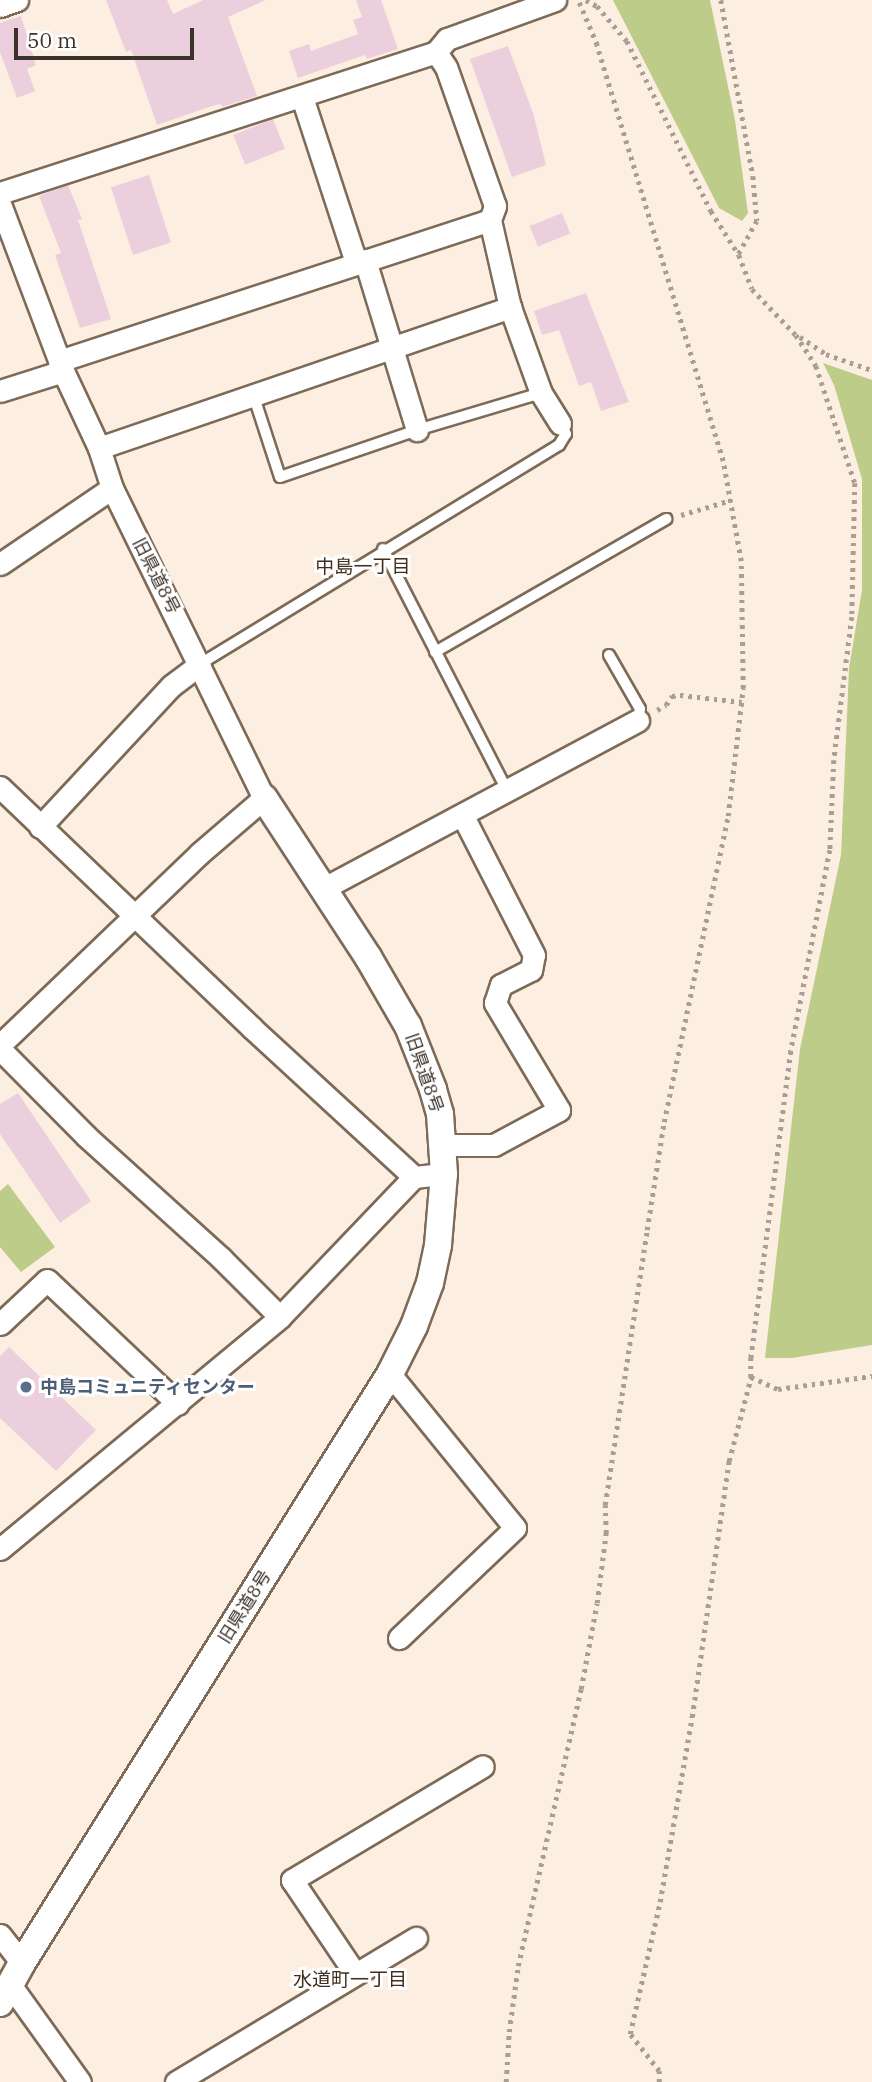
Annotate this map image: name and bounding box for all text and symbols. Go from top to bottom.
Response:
scale bar [18,14,198,58]
text: 50 m [27,26,77,54]
street label: 旧県道8号 [128,534,184,618]
district label: 中島一丁目 [316,556,410,578]
street label: 旧県道8号 [400,1030,448,1116]
place label: 中島コミュニティセンター [40,1376,256,1398]
marker: 中島コミュニティセンター [18,1379,34,1395]
street label: 旧県道8号 [214,1566,276,1648]
district label: 水道町一丁目 [293,1969,407,1991]

